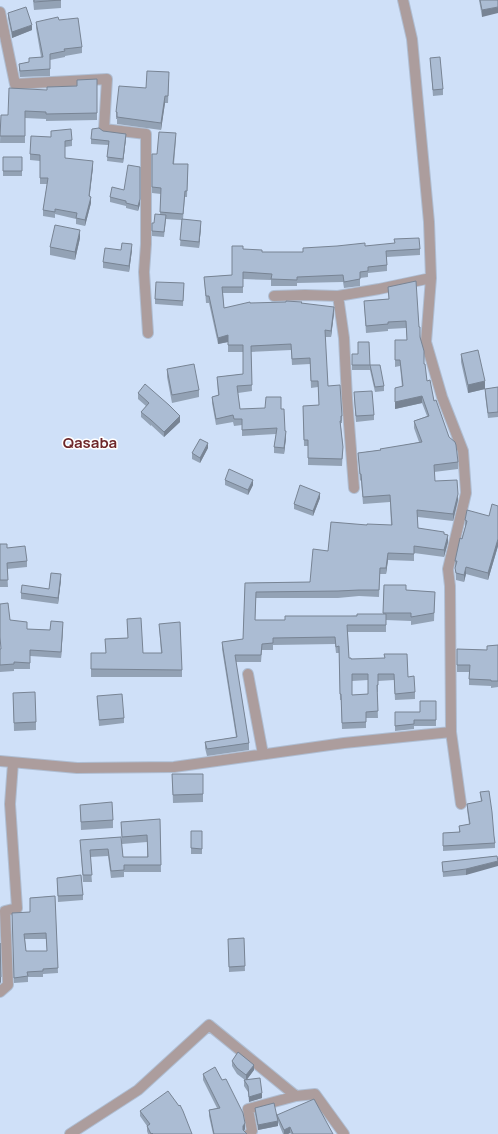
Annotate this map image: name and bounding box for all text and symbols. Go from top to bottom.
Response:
district label: Qasaba [63,432,117,453]

